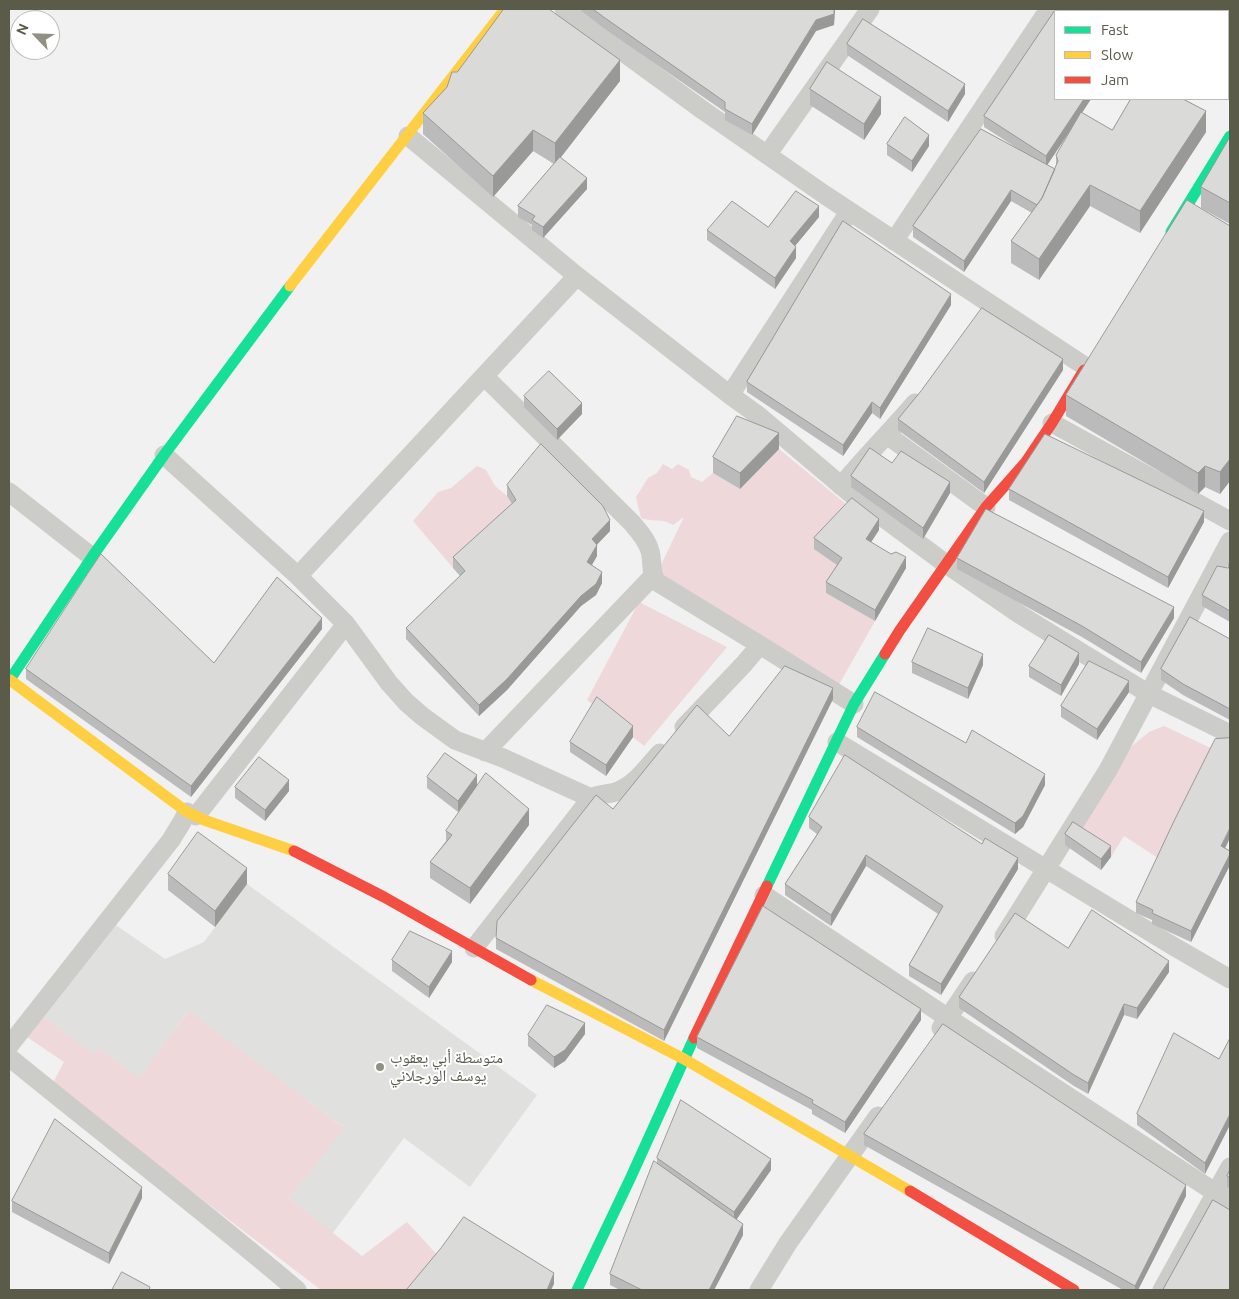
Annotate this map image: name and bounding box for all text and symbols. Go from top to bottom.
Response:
north arrow [10,10,60,60]
legend [1054,10,1229,100]
text: N [13,21,32,37]
text: Fast [1101,21,1128,38]
text: Slow [1101,46,1133,63]
text: Jam [1101,71,1129,88]
place label: متوسطة أبي يعقوب يوسف الورجلاني [390,1048,503,1086]
marker: متوسطة أبي يعقوب يوسف الورجلاني [374,1061,386,1073]

